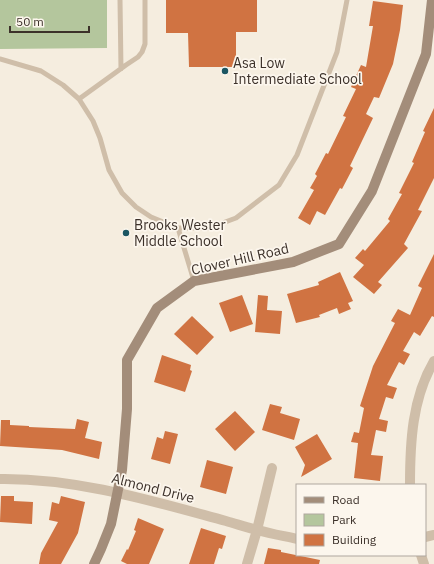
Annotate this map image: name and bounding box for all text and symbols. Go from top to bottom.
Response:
scale bar [10,8,89,34]
text: 50 m [16,14,44,29]
place label: Asa Low Intermediate School [233,54,362,88]
marker: Asa Low Intermediate School [220,66,230,76]
place label: Brooks Wester Middle School [134,216,226,250]
marker: Brooks Wester Middle School [121,228,131,238]
street label: Clover Hill Road [189,239,291,279]
street label: Almond Drive [110,469,197,507]
legend [296,484,426,556]
text: Road [332,492,360,507]
text: Park [332,512,357,527]
text: Building [332,532,377,547]

